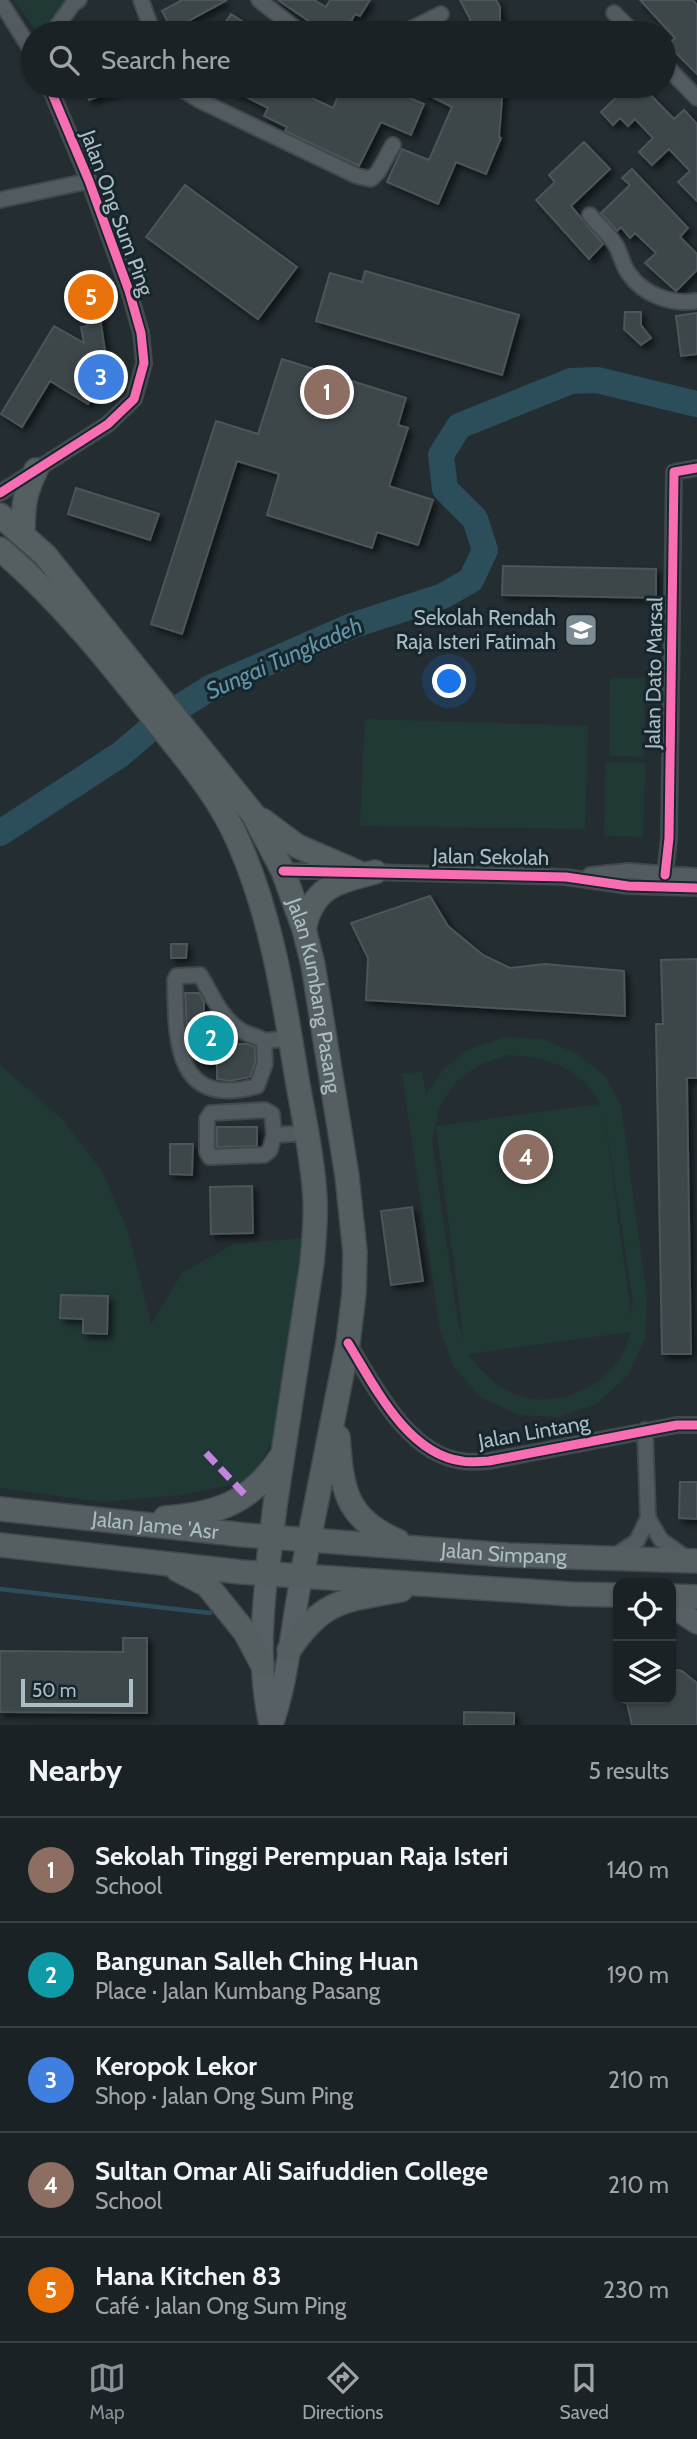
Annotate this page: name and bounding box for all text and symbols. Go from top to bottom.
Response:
search box [21,21,676,98]
icon: search [45,41,83,79]
text: Search here [101,44,230,76]
street label: Jalan Ong Sum Ping [76,126,159,300]
pin: 5 [68,271,114,323]
pin: 3 [78,351,124,403]
pin: 1 [304,366,350,418]
street label: Jalan Dato Marsal [640,597,667,750]
place label: Sekolah Rendah Raja Isteri Fatimah [396,605,556,655]
water label: Sungai Tungkadeh [201,611,367,705]
school or university icon: Sekolah Rendah Raja Isteri Fatimah [562,611,600,649]
your location [432,664,466,698]
street label: Jalan Sekolah [431,843,550,870]
street label: Jalan Kumbang Pasang [281,893,347,1096]
pin: 2 [188,1012,234,1064]
pin: 4 [503,1131,549,1183]
street label: Jalan Lintang [475,1409,592,1454]
street label: Jalan Jame 'Asr [90,1506,220,1544]
street label: Jalan Simpang [439,1537,568,1569]
map controls [613,1578,676,1704]
button: locate [613,1578,676,1641]
button: layers [613,1641,676,1704]
scale bar [21,1676,133,1708]
text: 50 m [32,1679,76,1702]
text: Nearby [28,1752,122,1789]
text: 5 results [588,1757,669,1785]
text: Sekolah Tinggi Perempuan Raja Isteri [95,1840,508,1872]
text: 1 [47,1856,55,1884]
text: 140 m [607,1856,669,1884]
text: School [95,1872,162,1900]
text: Bangunan Salleh Ching Huan [95,1945,419,1977]
text: 2 [45,1961,57,1989]
text: 190 m [607,1961,669,1989]
text: Place · Jalan Kumbang Pasang [95,1977,380,2005]
text: Keropok Lekor [95,2050,257,2082]
text: 3 [45,2066,57,2094]
text: 210 m [608,2066,669,2094]
text: Shop · Jalan Ong Sum Ping [95,2082,353,2110]
text: Sultan Omar Ali Saifuddien College [95,2155,488,2187]
text: 4 [44,2171,58,2199]
text: 210 m [608,2171,669,2199]
text: School [95,2187,162,2215]
text: Hana Kitchen 83 [95,2260,282,2292]
text: 5 [45,2276,57,2304]
text: 230 m [603,2276,669,2304]
text: Café · Jalan Ong Sum Ping [95,2292,346,2320]
tab: Map [88,2359,126,2424]
tab: Directions [302,2359,383,2424]
tab: Saved [560,2359,609,2424]

